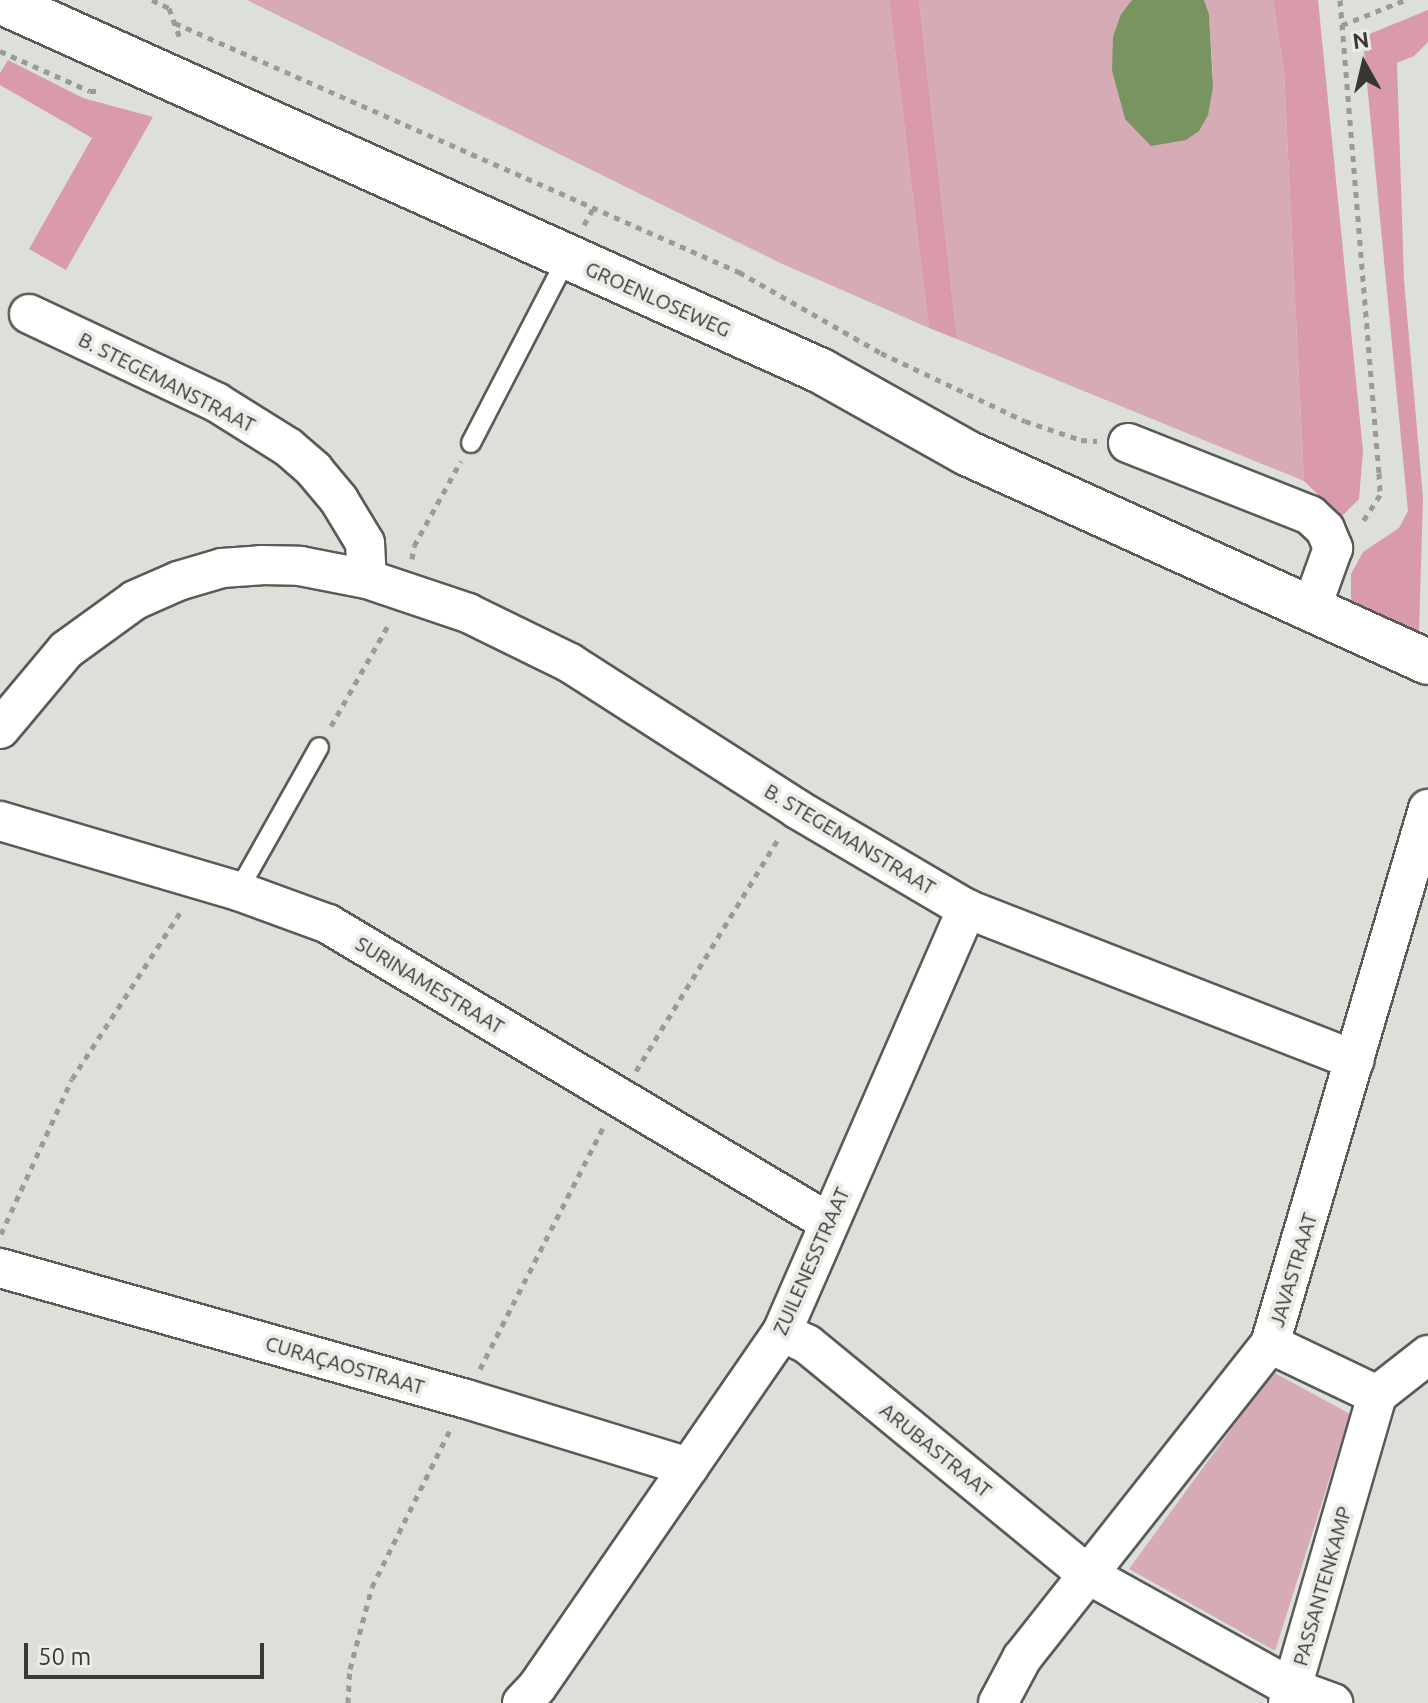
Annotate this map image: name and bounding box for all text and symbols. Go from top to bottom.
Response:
north arrow [1324,24,1404,104]
text: N [1351,26,1370,53]
street label: GROENLOSEWEG [582,256,734,342]
street label: B. STEGEMANSTRAAT [75,327,259,437]
street label: B. STEGEMANSTRAAT [760,778,940,900]
street label: SURINAMESTRAAT [351,931,509,1039]
street label: ZUILENESSTRAAT [768,1184,854,1338]
street label: JAVASTRAAT [1264,1210,1322,1330]
street label: CURAÇAOSTRAAT [263,1331,427,1399]
street label: ARUBASTRAAT [875,1398,997,1502]
street label: PASSANTENKAMP [1288,1504,1356,1668]
scale bar [28,1627,268,1677]
text: 50 m [38,1643,91,1670]

